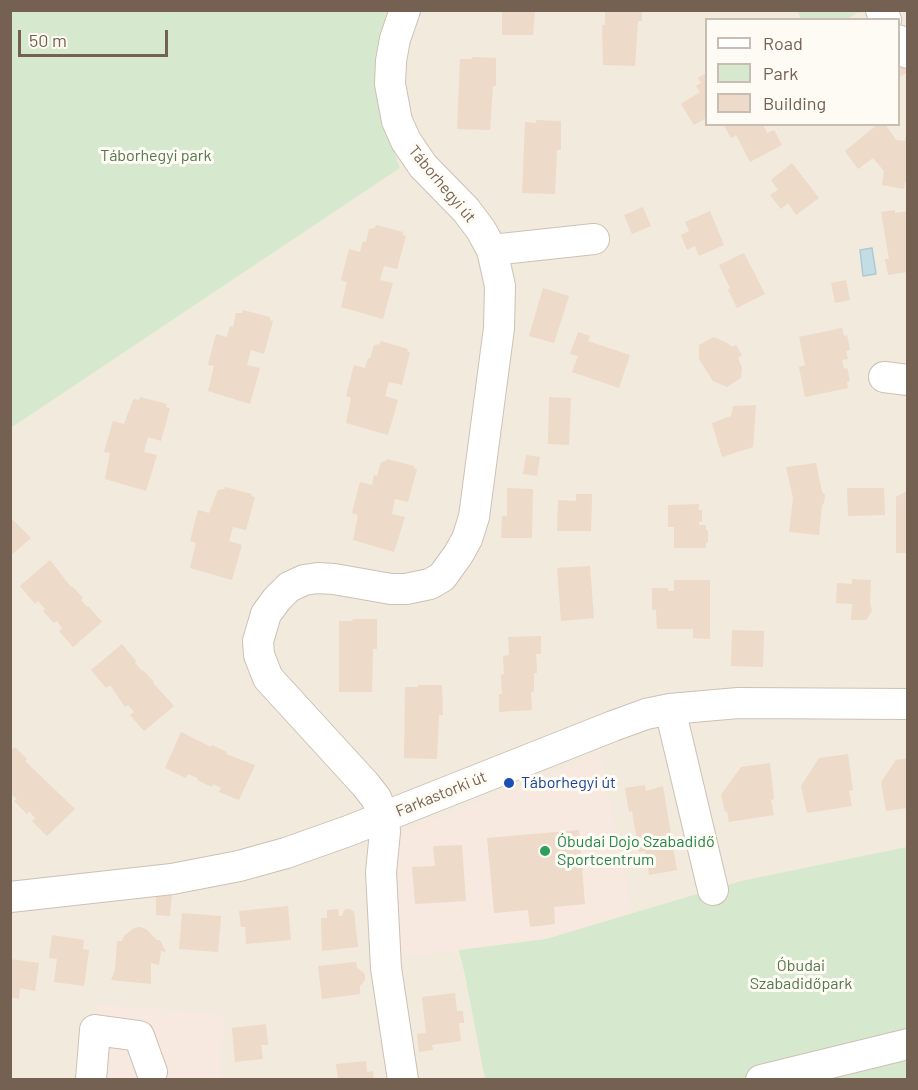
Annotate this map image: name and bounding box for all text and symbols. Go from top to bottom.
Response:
scale bar [21,18,171,56]
legend [705,18,900,126]
text: 50 m [29,29,67,51]
text: Road [763,32,803,54]
text: Park [763,62,798,84]
text: Building [763,92,826,114]
street label: Táborhegyi út [404,141,480,227]
park label: Táborhegyi park [100,146,212,166]
street label: Farkastorki út [393,767,489,821]
place label: Táborhegyi út [521,773,616,793]
marker: Táborhegyi út [502,776,516,790]
place label: Óbudai Dojo Szabadidő Sportcentrum [557,832,715,870]
marker: Óbudai Dojo Szabadidő Sportcentrum [538,844,552,858]
park label: Óbudai Szabadidőpark [750,956,852,994]

